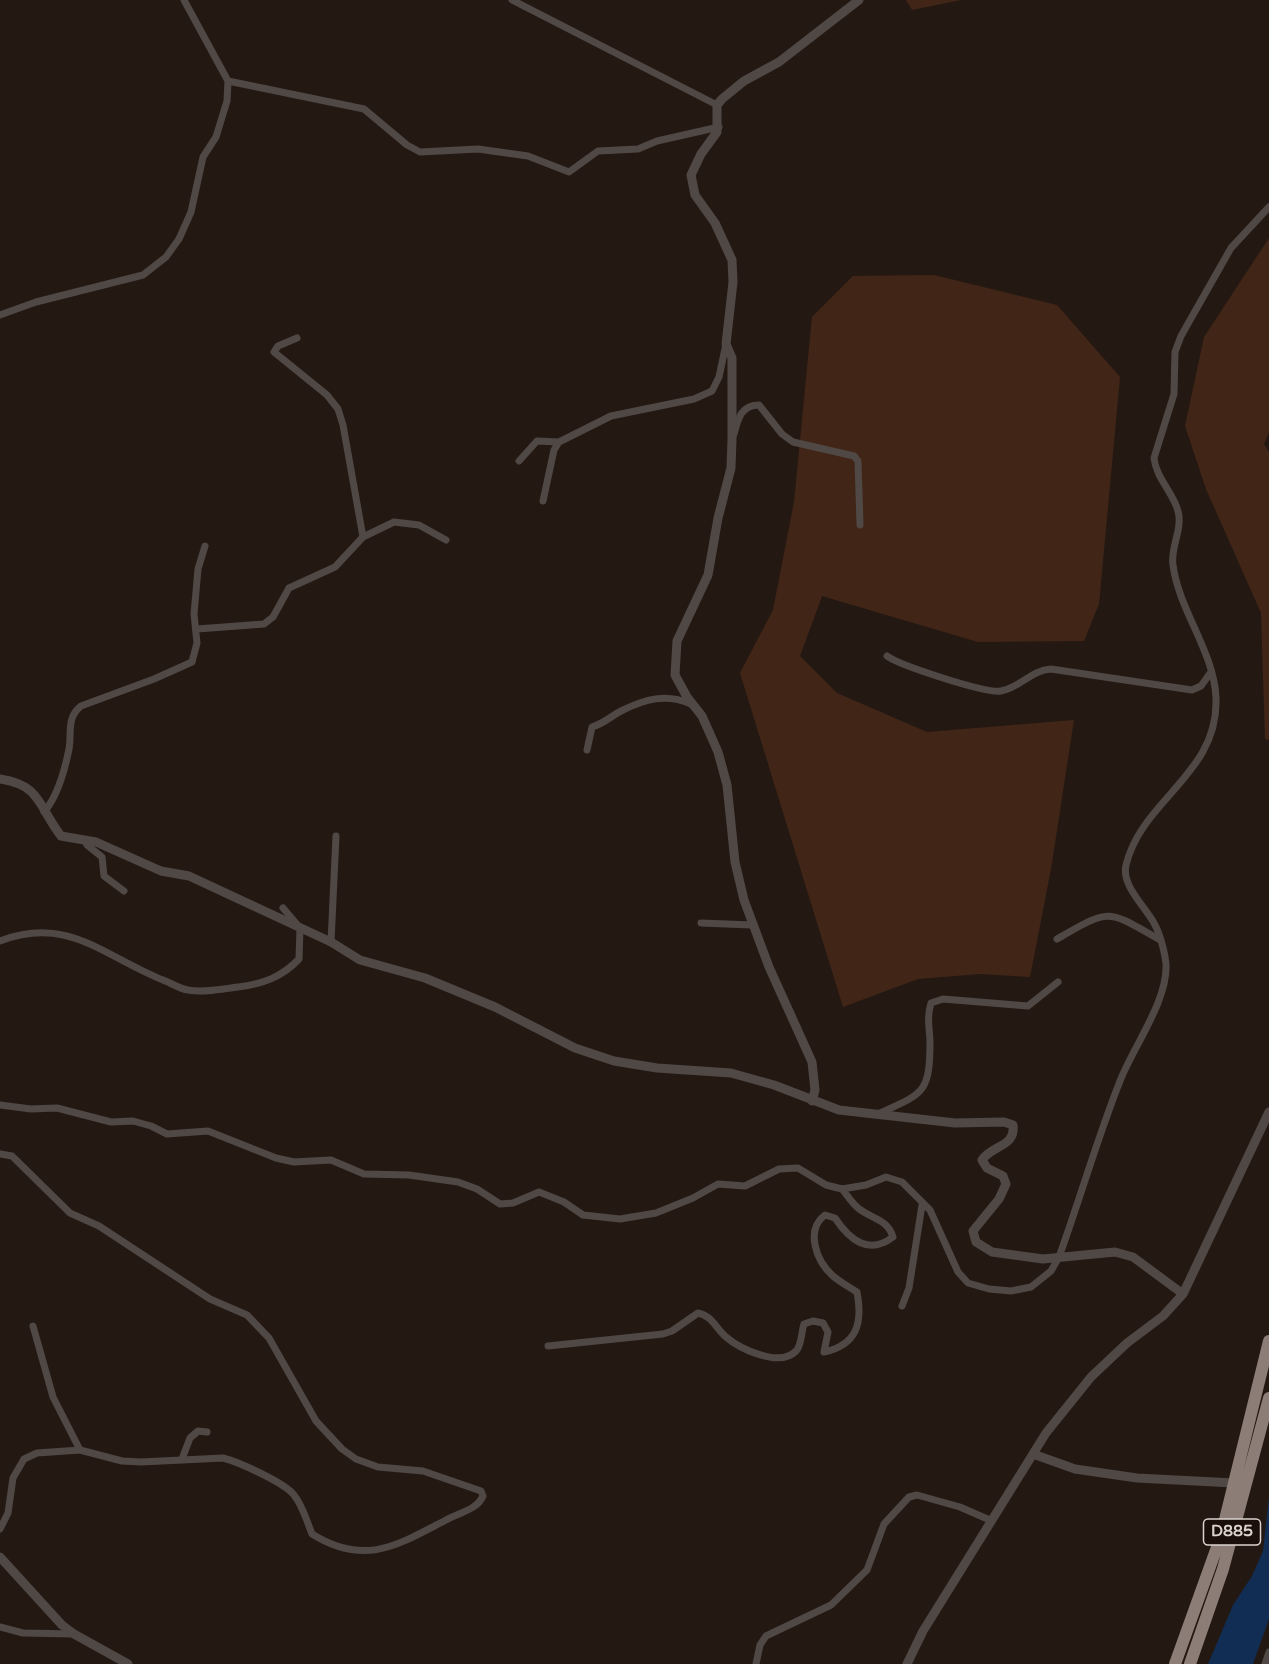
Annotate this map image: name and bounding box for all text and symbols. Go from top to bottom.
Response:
road number: D885 [1204,1519,1260,1545]

